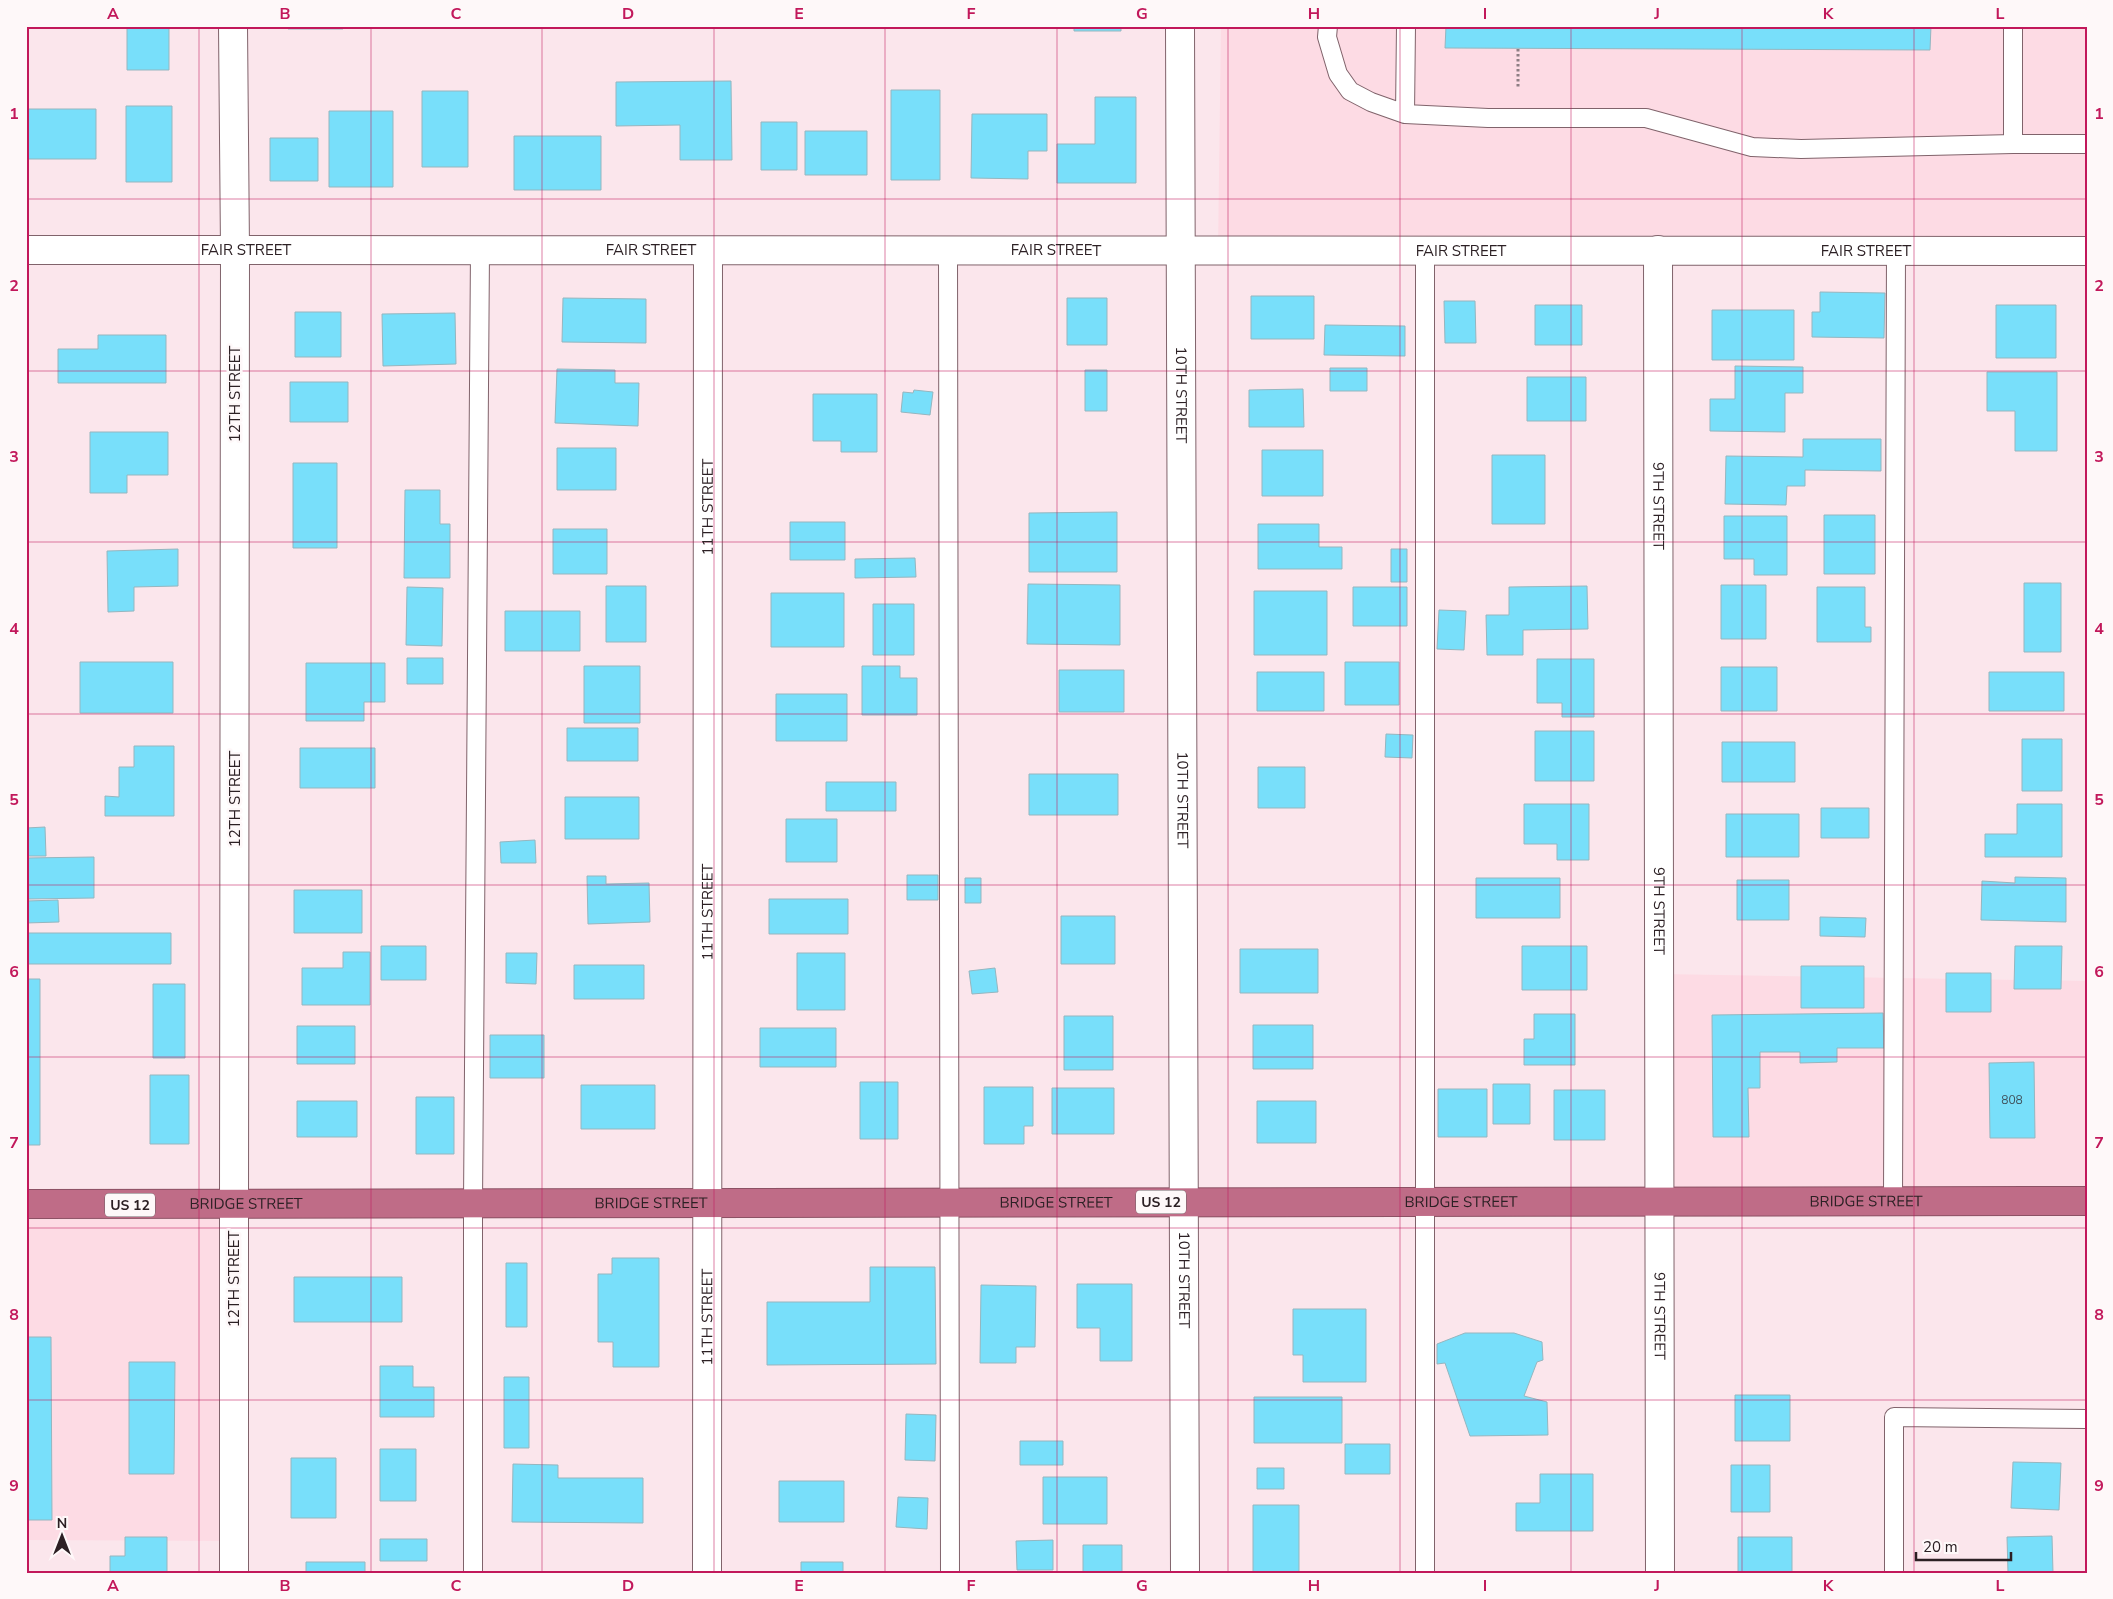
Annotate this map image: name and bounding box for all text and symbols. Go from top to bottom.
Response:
text: A [107,3,119,25]
text: B [279,3,291,25]
text: C [451,3,462,25]
text: D [622,3,634,25]
text: E [794,3,804,25]
text: F [967,3,976,25]
text: G [1136,3,1148,25]
text: H [1308,3,1320,25]
text: I [1483,3,1487,25]
text: J [1653,3,1660,25]
text: K [1823,3,1835,25]
text: L [1996,3,2005,25]
text: 1 [9,103,19,125]
text: 1 [2094,103,2104,125]
street label: FAIR STREET [201,240,291,260]
street label: FAIR STREET [606,240,696,260]
street label: FAIR STREET [1011,240,1101,261]
street label: FAIR STREET [1416,241,1506,261]
street label: FAIR STREET [1821,241,1911,261]
text: 2 [9,275,19,297]
text: 2 [2094,275,2104,297]
street label: 12TH STREET [225,346,245,442]
street label: 10TH STREET [1171,347,1191,443]
text: 3 [9,446,19,468]
text: 3 [2094,446,2104,468]
street label: 11TH STREET [698,459,718,555]
street label: 9TH STREET [1648,462,1668,550]
text: 4 [9,618,19,640]
text: 4 [2094,618,2104,640]
street label: 12TH STREET [225,751,245,847]
street label: 10TH STREET [1172,752,1193,848]
text: 5 [9,789,19,811]
text: 5 [2094,789,2104,811]
street label: 11TH STREET [697,864,718,960]
street label: 9TH STREET [1649,867,1669,955]
text: 6 [9,961,19,983]
text: 6 [2094,961,2104,983]
house number: 808 [2001,1092,2023,1108]
text: 7 [9,1132,19,1154]
text: 7 [2094,1132,2104,1154]
road number: US 12 [1136,1190,1186,1214]
street label: BRIDGE STREET [1809,1191,1923,1211]
street label: BRIDGE STREET [999,1192,1113,1213]
street label: BRIDGE STREET [1404,1192,1518,1212]
street label: BRIDGE STREET [594,1193,708,1213]
road number: US 12 [105,1194,155,1216]
street label: BRIDGE STREET [189,1194,303,1214]
street label: 12TH STREET [224,1231,244,1327]
street label: 10TH STREET [1174,1232,1194,1328]
street label: 11TH STREET [697,1269,717,1365]
street label: 9TH STREET [1650,1272,1670,1360]
text: 8 [9,1304,19,1326]
text: 8 [2094,1304,2104,1326]
text: 9 [9,1475,19,1497]
text: 9 [2094,1475,2104,1497]
north arrow [38,1512,88,1562]
text: N [57,1514,67,1533]
scale bar [1916,1529,2010,1561]
text: 20 m [1923,1537,1958,1557]
text: A [107,1575,119,1597]
text: B [279,1575,291,1597]
text: C [451,1575,462,1597]
text: D [622,1575,634,1597]
text: E [794,1575,804,1597]
text: F [967,1575,976,1597]
text: G [1136,1575,1148,1597]
text: H [1308,1575,1320,1597]
text: I [1483,1575,1487,1597]
text: J [1653,1575,1660,1597]
text: K [1823,1575,1835,1597]
text: L [1996,1575,2005,1597]

